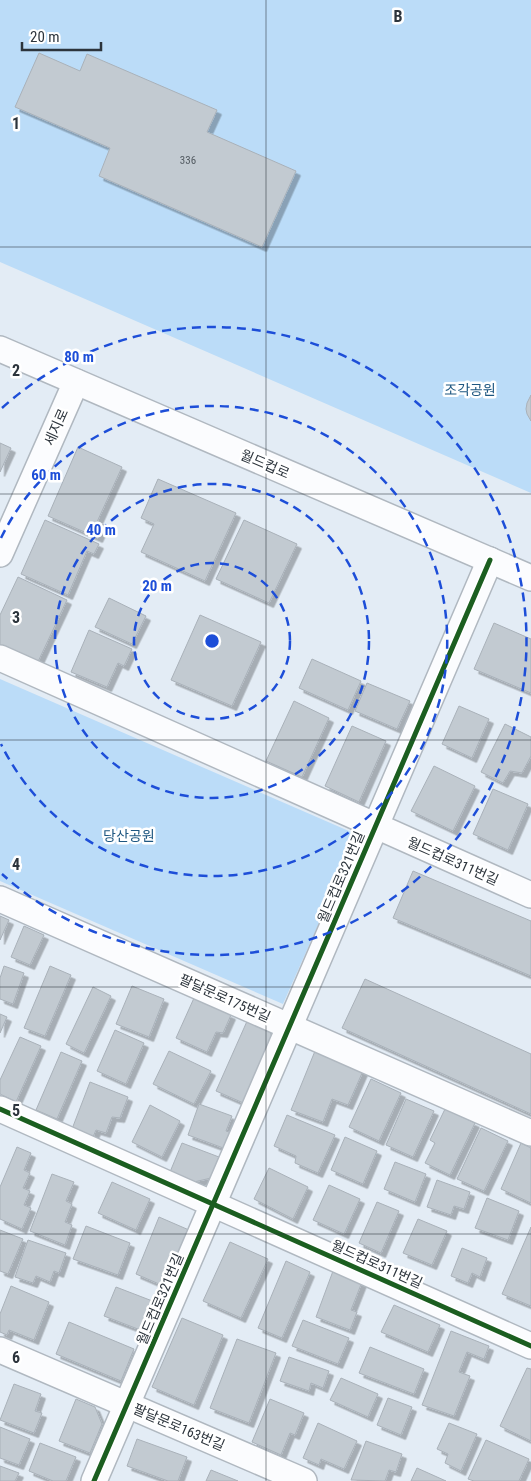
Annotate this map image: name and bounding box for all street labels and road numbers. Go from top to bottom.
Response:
street label: 세지로 [41,406,71,448]
street label: 월드컵로 [238,447,292,481]
street label: 월드컵로321번길 [314,829,368,925]
street label: 월드컵로311번길 [405,834,501,888]
street label: 팔달문로175번길 [177,971,273,1025]
street label: 월드컵로311번길 [329,1237,425,1291]
street label: 월드컵로321번길 [133,1251,187,1347]
street label: 팔달문로163번길 [131,1400,227,1454]

